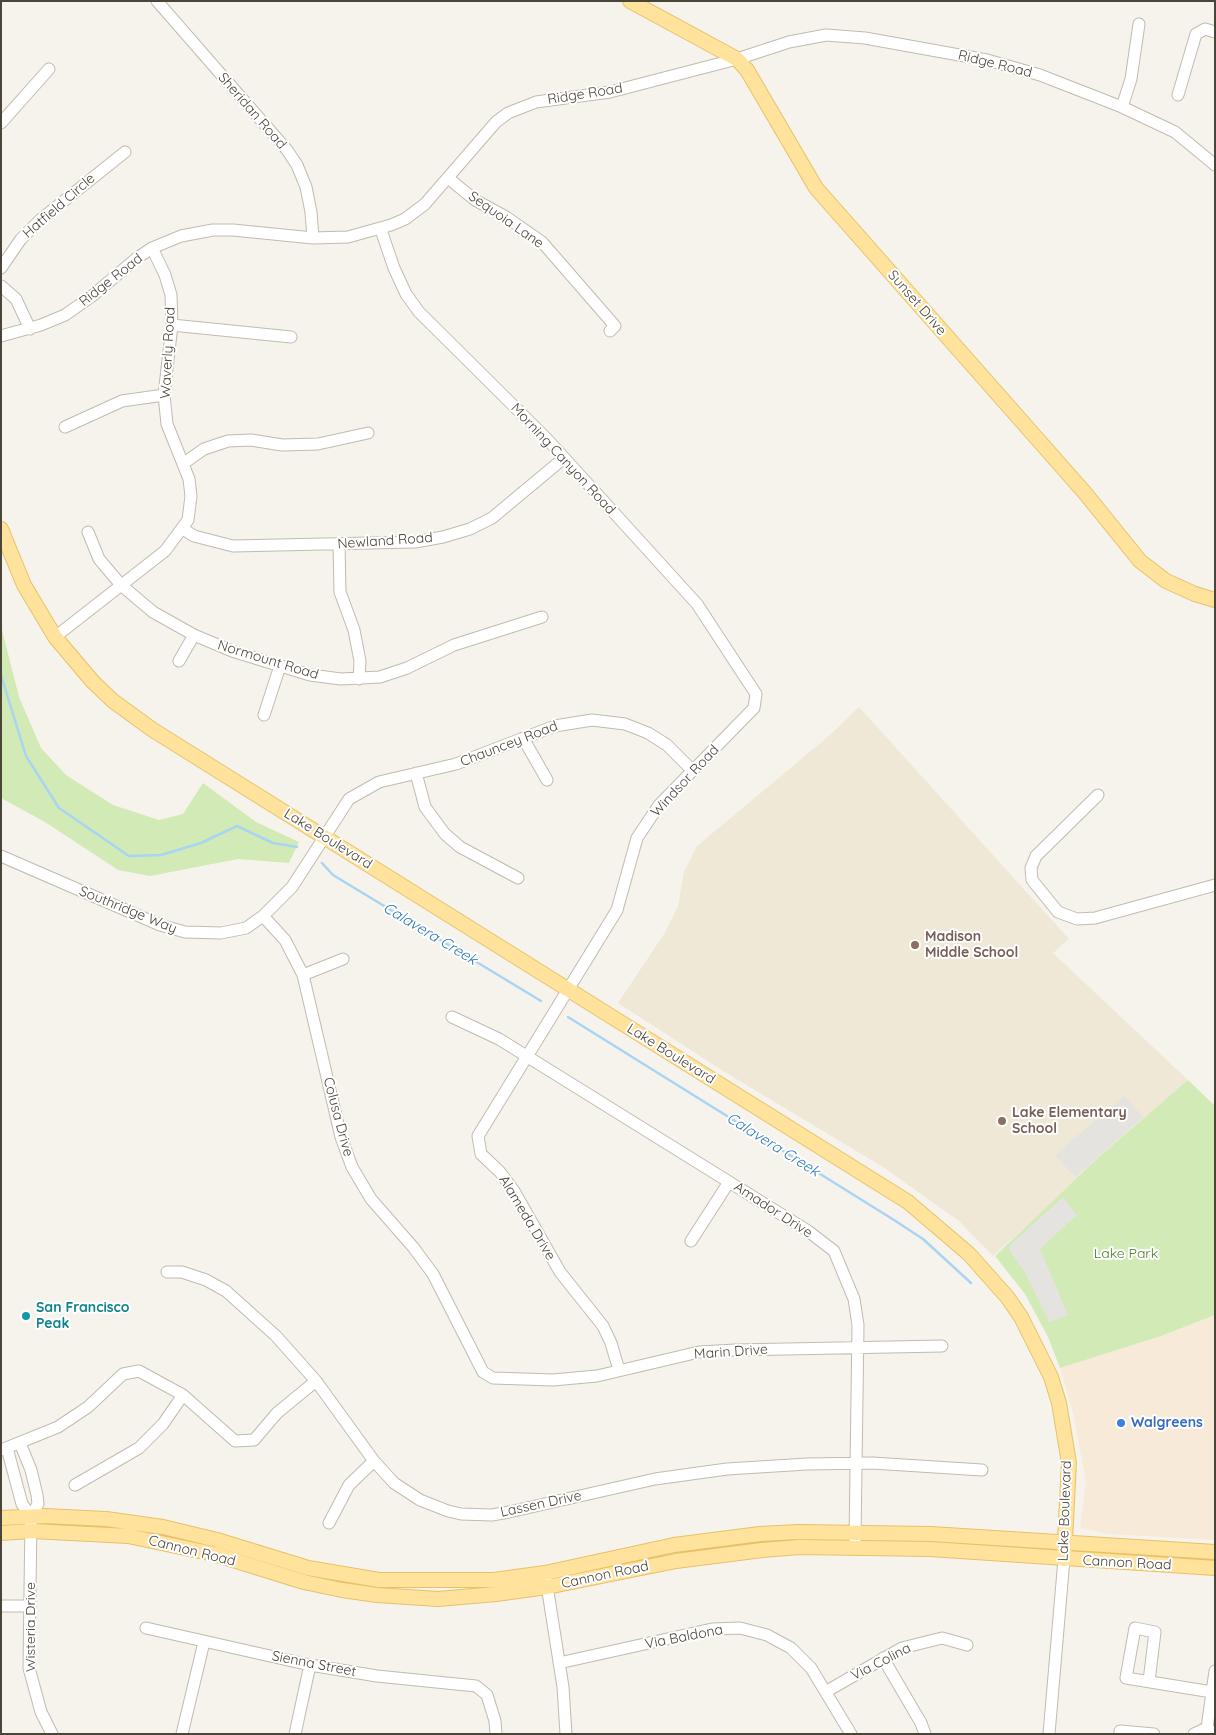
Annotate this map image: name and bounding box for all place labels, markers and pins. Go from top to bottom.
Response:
place label: Madison Middle School [925,929,1018,962]
marker: Madison Middle School [909,939,921,951]
place label: Lake Elementary School [1012,1105,1127,1138]
marker: Lake Elementary School [996,1115,1008,1127]
place label: San Francisco Peak [36,1300,130,1332]
marker: San Francisco Peak [20,1310,32,1322]
place label: Walgreens [1131,1415,1203,1431]
marker: Walgreens [1115,1417,1127,1429]

